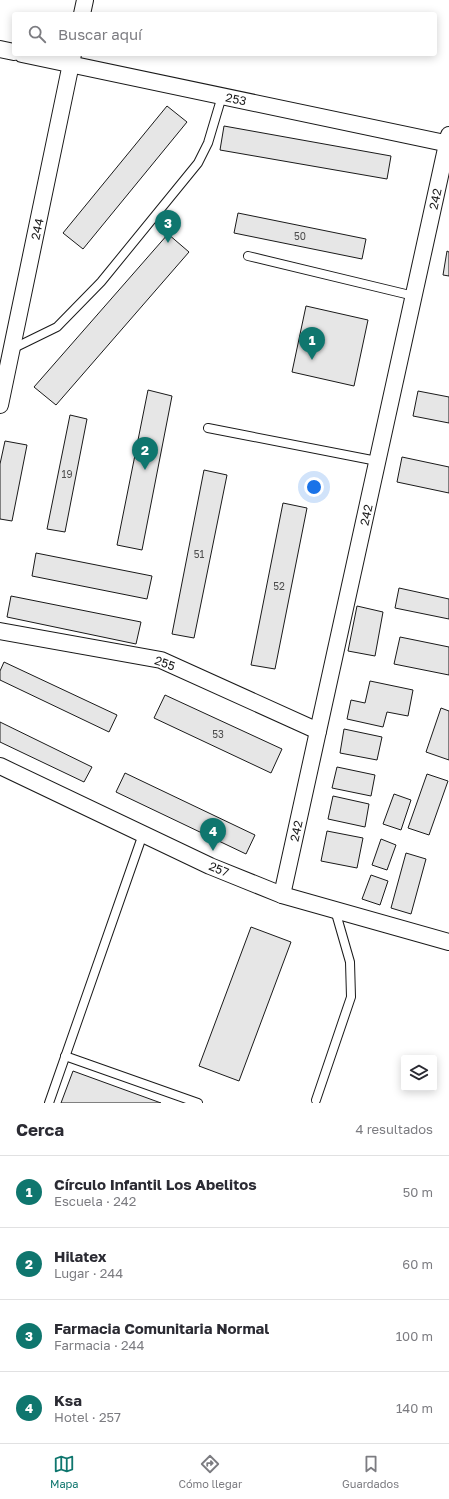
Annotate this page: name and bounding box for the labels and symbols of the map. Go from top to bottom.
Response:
street label: 253 [224,89,248,109]
street label: 242 [425,187,445,211]
pin: 3 [155,210,181,243]
street label: 244 [27,217,47,241]
house number: 50 [294,230,306,242]
pin: 1 [299,327,325,360]
pin: 2 [132,437,158,470]
house number: 19 [62,468,72,480]
your location [304,477,324,497]
street label: 242 [356,503,376,527]
house number: 51 [194,548,204,560]
house number: 52 [273,580,285,592]
street label: 255 [153,653,177,674]
house number: 53 [212,728,224,740]
pin: 4 [200,818,226,851]
street label: 242 [286,819,306,843]
street label: 257 [207,858,231,880]

